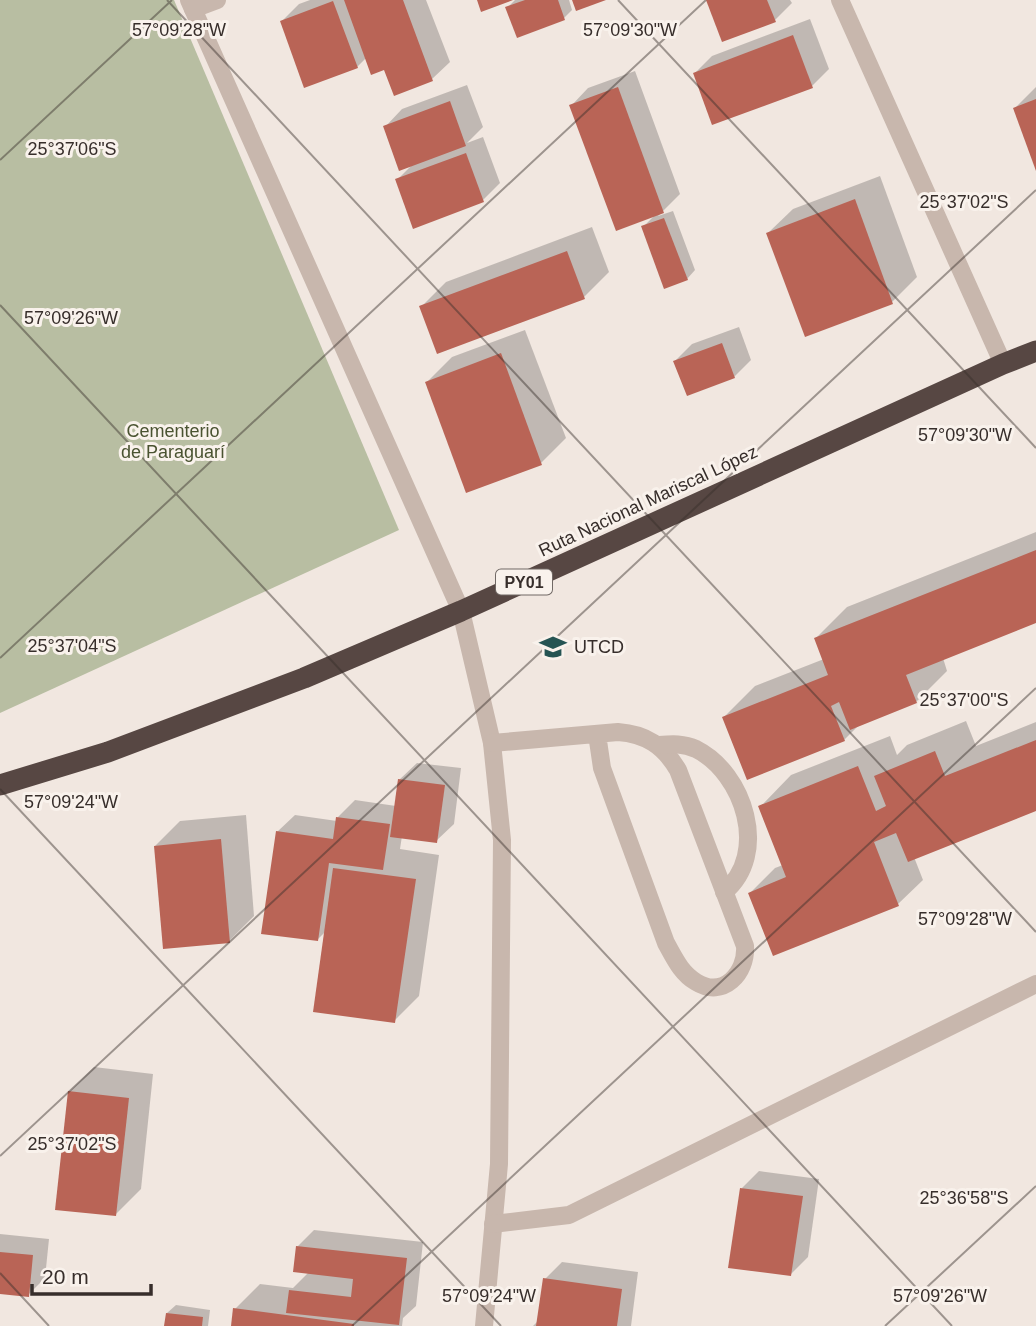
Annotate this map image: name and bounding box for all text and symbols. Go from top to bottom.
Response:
text: 57°09'28"W [132,20,226,40]
text: 57°09'30"W [583,20,677,40]
text: 25°37'06"S [27,139,117,159]
text: 25°37'02"S [919,192,1009,212]
text: 57°09'26"W [24,308,118,328]
park label: Cementerio de Paraguarí [121,421,225,462]
text: 57°09'30"W [918,425,1012,445]
street label: Ruta Nacional Mariscal López [535,441,761,561]
road number: PY01 [496,569,552,594]
school or university icon: UTCD [538,632,568,662]
text: 25°37'04"S [27,636,117,656]
place label: UTCD [574,637,624,657]
text: 25°37'00"S [919,690,1009,710]
text: 57°09'24"W [24,792,118,812]
text: 57°09'28"W [918,909,1012,929]
text: 25°37'02"S [27,1134,117,1154]
text: 25°36'58"S [919,1188,1009,1208]
scale bar [32,1252,150,1296]
text: 20 m [42,1265,89,1288]
text: 57°09'24"W [442,1286,536,1306]
text: 57°09'26"W [893,1286,987,1306]

